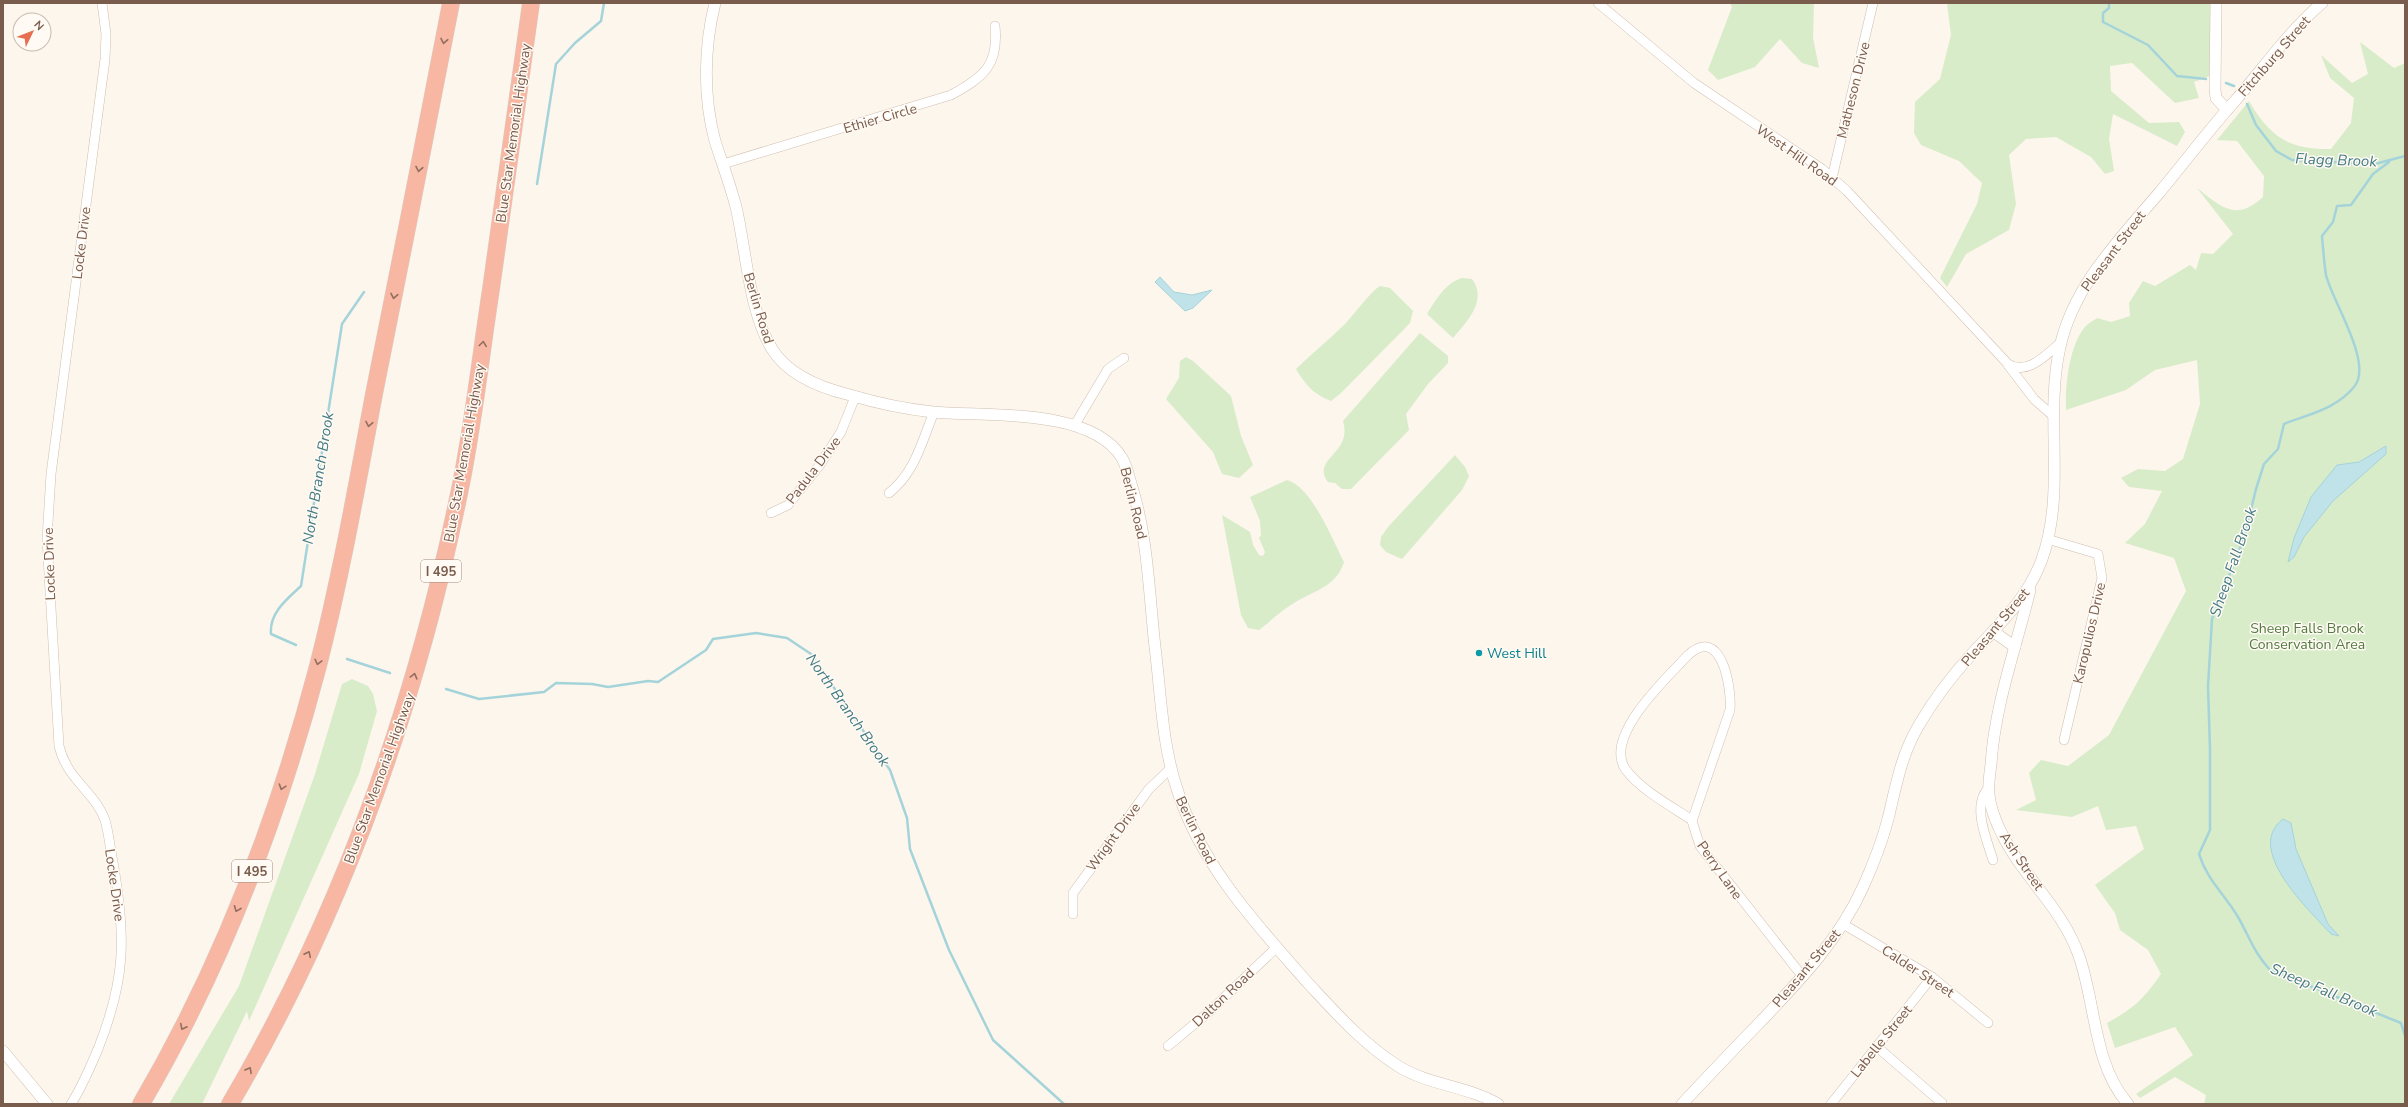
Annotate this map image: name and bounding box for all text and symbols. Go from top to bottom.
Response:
north arrow [12,12,52,52]
street label: Fitchburg Street [2234,12,2315,101]
text: N [31,17,47,34]
one-way arrow [440,38,448,44]
street label: Matheson Drive [1832,40,1875,140]
street label: Blue Star Memorial Highway [492,41,536,224]
street label: Ethier Circle [841,99,919,138]
street label: West Hill Road [1752,120,1841,191]
water label: Flagg Brook [2295,149,2378,171]
one-way arrow [415,166,423,172]
street label: Locke Drive [68,206,95,280]
street label: Pleasant Street [2077,207,2150,296]
street label: Berlin Road [739,270,778,346]
one-way arrow [390,293,398,300]
one-way arrow [478,341,487,347]
street label: Blue Star Memorial Highway [439,362,490,544]
water label: North Branch Brook [298,410,338,546]
one-way arrow [365,421,373,427]
street label: Padula Drive [782,433,845,508]
street label: Berlin Road [1115,465,1152,541]
water label: Sheep Fall Brook [2205,504,2261,619]
street label: Locke Drive [39,527,60,601]
road number: I 495 [421,560,461,582]
street label: Karopulios Drive [2069,580,2110,686]
street label: Pleasant Street [1957,584,2034,670]
park label: Sheep Falls Brook Conservation Area [2249,619,2365,654]
place label: West Hill [1487,644,1547,663]
marker: West Hill [1474,648,1484,658]
water label: North Branch Brook [801,650,895,771]
one-way arrow [315,659,323,665]
one-way arrow [409,673,418,680]
street label: Blue Star Memorial Highway [340,689,420,866]
one-way arrow [278,783,287,790]
street label: Berlin Road [1171,793,1220,867]
street label: Wright Drive [1082,799,1145,876]
street label: Ash Street [1995,828,2048,894]
street label: Perry Lane [1692,837,1747,903]
street label: Locke Drive [100,848,129,922]
road number: I 495 [232,860,272,882]
one-way arrow [233,905,241,912]
street label: Pleasant Street [1768,925,1845,1011]
street label: Calder Street [1878,941,1958,1002]
one-way arrow [303,951,311,958]
water label: Sheep Fall Brook [2267,958,2381,1022]
street label: Dalton Road [1188,964,1259,1031]
street label: Labelle Street [1846,1001,1917,1082]
one-way arrow [180,1023,188,1030]
one-way arrow [244,1067,252,1074]

